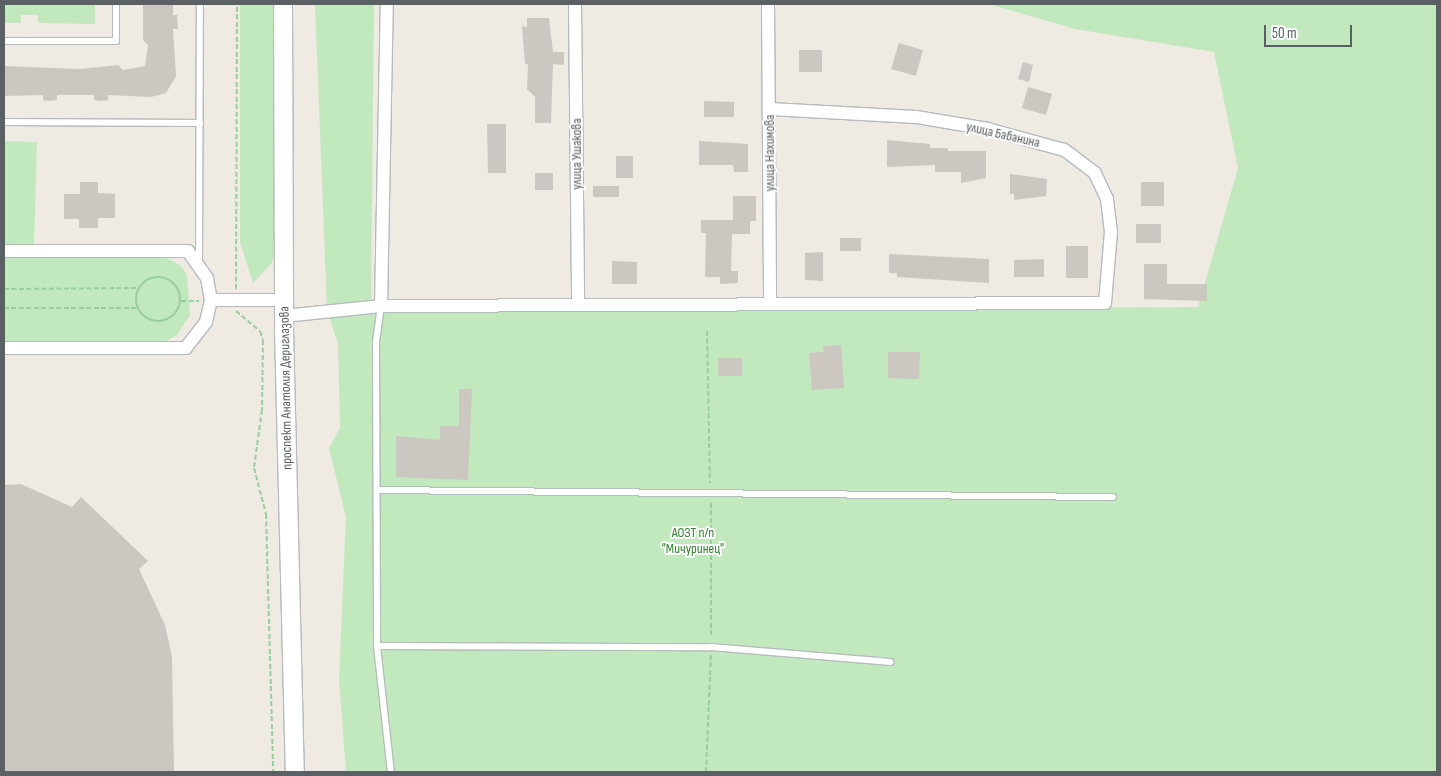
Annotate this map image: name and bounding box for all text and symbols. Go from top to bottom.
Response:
scale bar [1266,15,1354,47]
text: 50 m [1272,24,1297,43]
street label: улица Нахимова [762,115,778,191]
street label: улица Ушакова [569,118,585,190]
street label: улица Бабанина [965,118,1041,152]
street label: проспект Анатолия Дериглазова [276,306,296,470]
park label: АОЗТ п/п "Мичуринец" [662,525,724,558]

